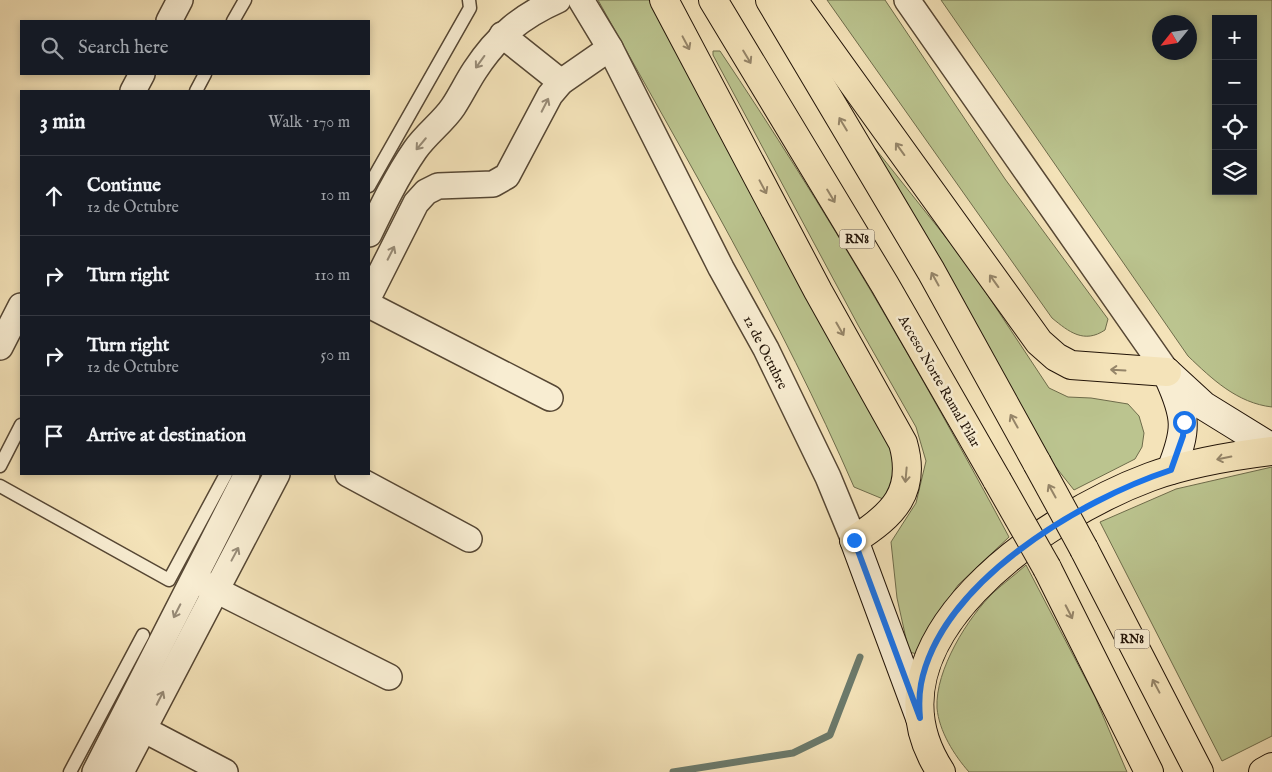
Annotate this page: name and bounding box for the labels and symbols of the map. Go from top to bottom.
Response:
north arrow [1152,15,1197,60]
one-way arrow [682,35,691,50]
one-way arrow [743,49,753,63]
one-way arrow [475,55,486,68]
one-way arrow [540,97,550,112]
one-way arrow [838,117,848,131]
one-way arrow [415,137,426,150]
one-way arrow [895,142,905,156]
one-way arrow [758,179,768,193]
one-way arrow [827,189,837,203]
road number: RN8 [840,230,874,248]
one-way arrow [387,246,396,261]
one-way arrow [930,271,940,286]
one-way arrow [989,274,999,288]
street label: Acceso Norte Ramal Pilar [894,311,984,451]
street label: 12 de Octubre [739,313,792,393]
one-way arrow [835,322,845,337]
one-way arrow [1110,366,1126,375]
route start [1173,411,1196,434]
one-way arrow [1008,414,1018,428]
one-way arrow [1216,454,1232,464]
one-way arrow [902,467,911,483]
one-way arrow [1047,484,1057,499]
route end [843,529,866,552]
one-way arrow [230,547,240,561]
one-way arrow [172,603,182,618]
one-way arrow [1064,604,1074,619]
road number: RN8 [1114,630,1150,648]
one-way arrow [1151,679,1161,694]
one-way arrow [155,690,165,705]

